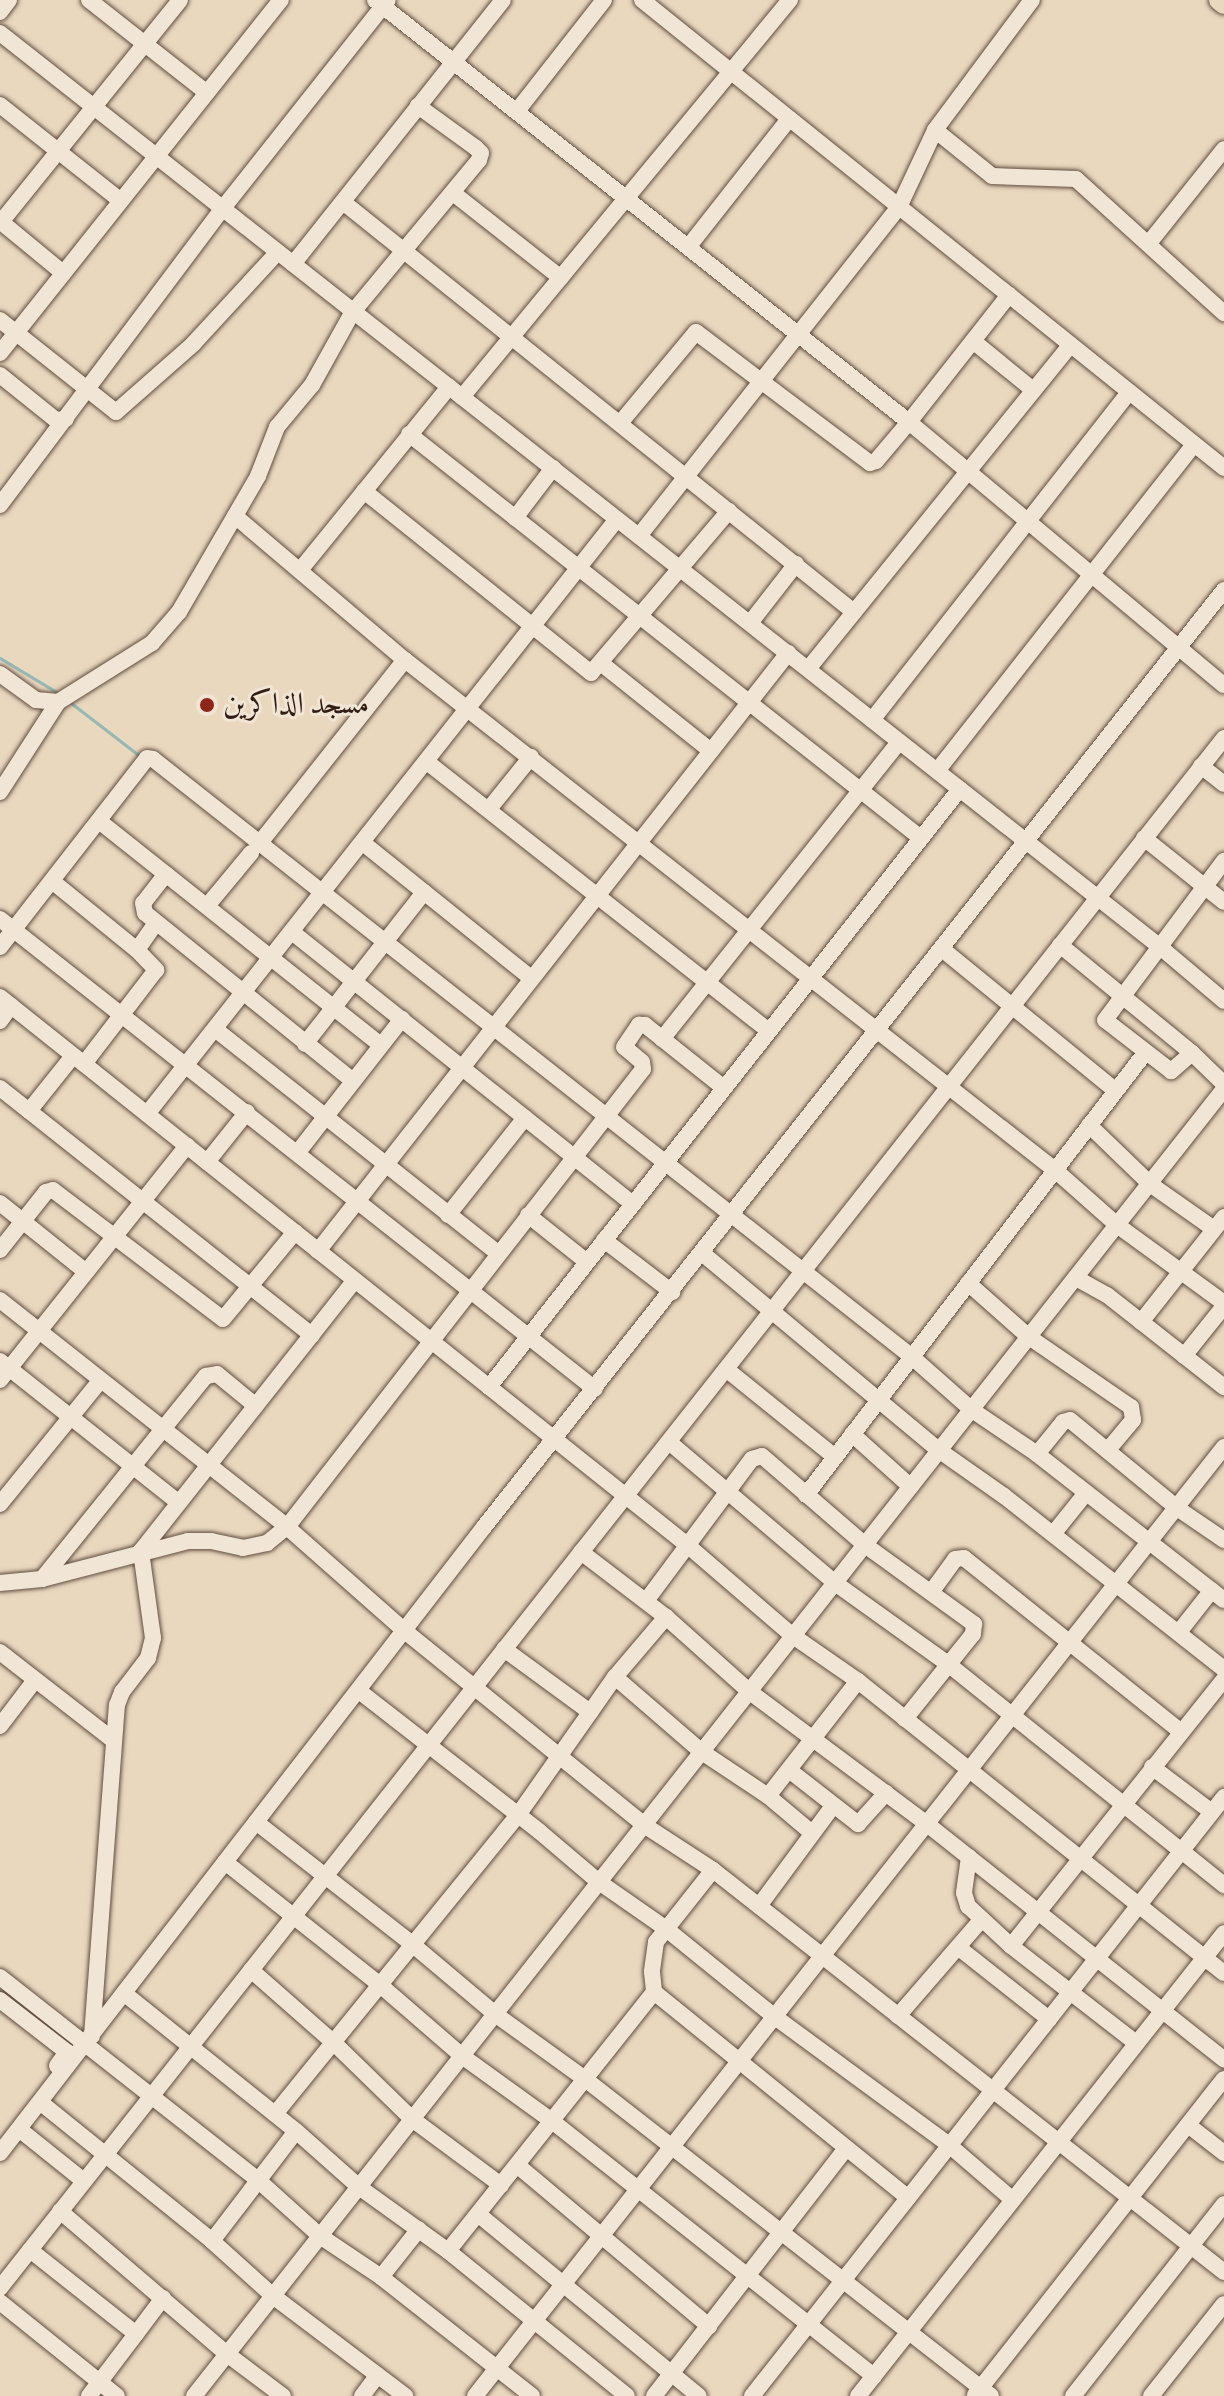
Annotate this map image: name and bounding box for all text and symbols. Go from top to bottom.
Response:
place label: مسجد الذاكرين [223,687,369,723]
marker: مسجد الذاكرين [198,696,216,714]

